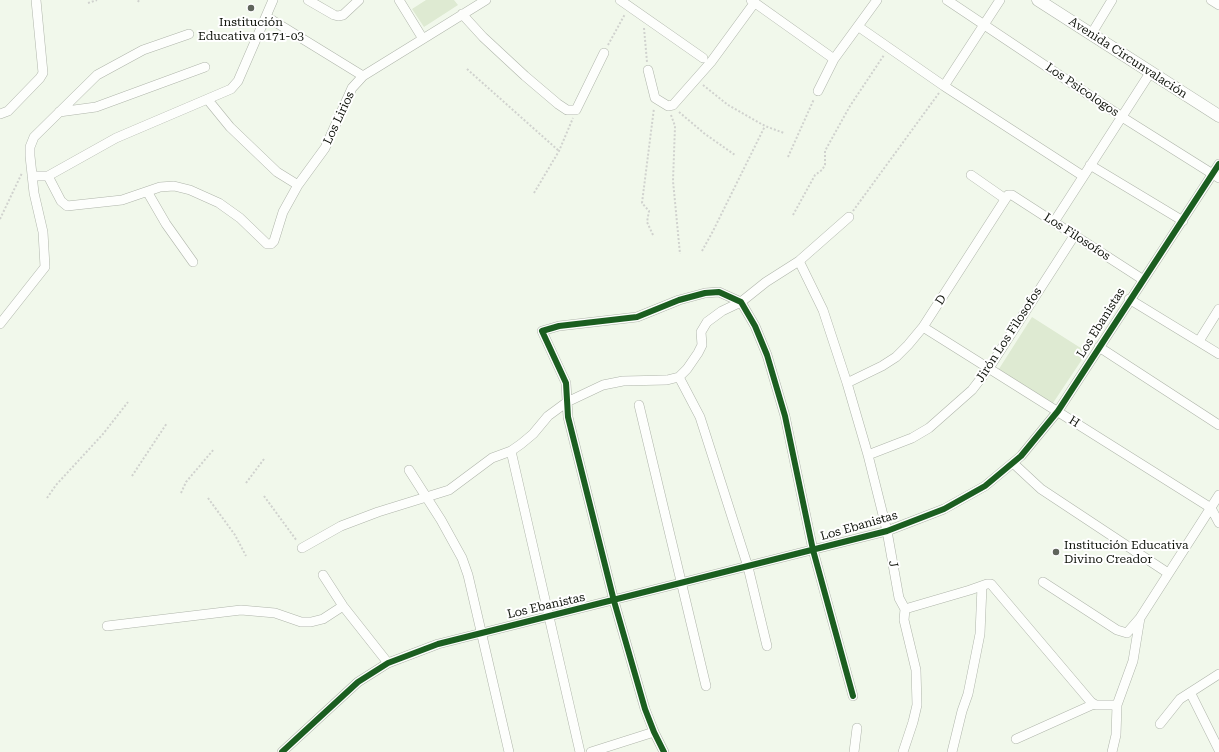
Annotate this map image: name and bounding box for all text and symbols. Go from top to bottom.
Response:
marker: Institución Educativa 0171-03 [246,3,256,13]
street label: Avenida Circunvalación [1066,14,1190,102]
place label: Institución Educativa 0171-03 [198,15,304,43]
street label: Los Psicologos [1043,60,1121,120]
street label: Los Lirios [320,89,358,147]
street label: Los Filosofos [1041,210,1113,264]
street label: Jirón Los Filosofos [973,285,1045,385]
street label: Los Ebanistas [1074,286,1128,360]
street label: D [932,292,950,308]
street label: H [1066,413,1082,431]
street label: Los Ebanistas [819,508,899,544]
place label: Institución Educativa Divino Creador [1064,538,1188,566]
marker: Institución Educativa Divino Creador [1051,547,1061,557]
street label: J [885,559,901,569]
street label: Los Ebanistas [506,590,586,622]

